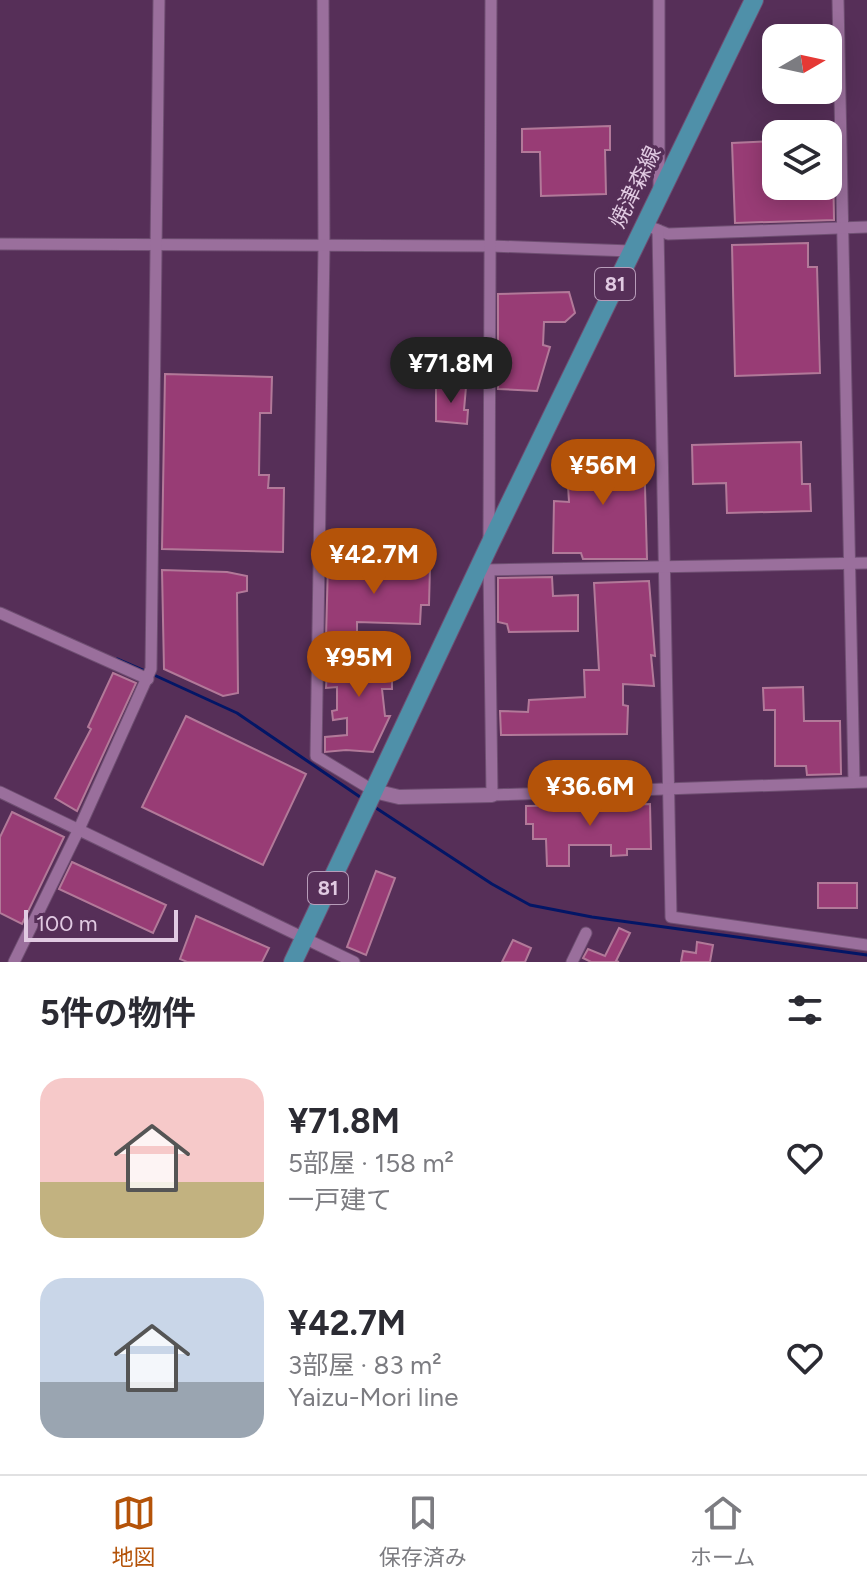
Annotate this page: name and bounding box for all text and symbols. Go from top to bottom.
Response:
north arrow [762,24,842,104]
map controls [762,24,842,200]
button: layers [762,120,842,200]
street label: 焼津森線 [604,142,666,232]
road number: 81 [595,268,635,300]
pin: ¥71.8M [386,337,516,405]
text: ¥71.8M [408,347,494,379]
pin: ¥56M [556,439,650,507]
text: ¥56M [569,449,637,481]
pin: ¥42.7M [309,528,439,596]
text: ¥42.7M [329,538,419,570]
pin: ¥95M [312,631,406,699]
text: ¥95M [325,641,393,673]
pin: ¥36.6M [525,760,655,828]
text: ¥36.6M [546,770,634,802]
road number: 81 [308,872,348,904]
scale bar [24,906,178,942]
text: 100 m [36,910,97,937]
icon: filters [783,988,827,1032]
text: 5件の物件 [40,993,196,1034]
text: ¥71.8M [288,1101,400,1142]
icon: home [104,1110,200,1206]
icon: heart [783,1136,827,1180]
text: 5部屋 · 158 m² [288,1147,454,1179]
text: 一戸建て [288,1184,392,1216]
text: ¥42.7M [288,1303,406,1344]
icon: home [104,1310,200,1406]
icon: heart [783,1336,827,1380]
text: 3部屋 · 83 m² [288,1349,442,1381]
text: Yaizu-Mori line [288,1381,458,1413]
tab: 地図 [112,1491,156,1571]
tab: 保存済み [379,1491,467,1571]
tab: ホーム [690,1491,755,1571]

